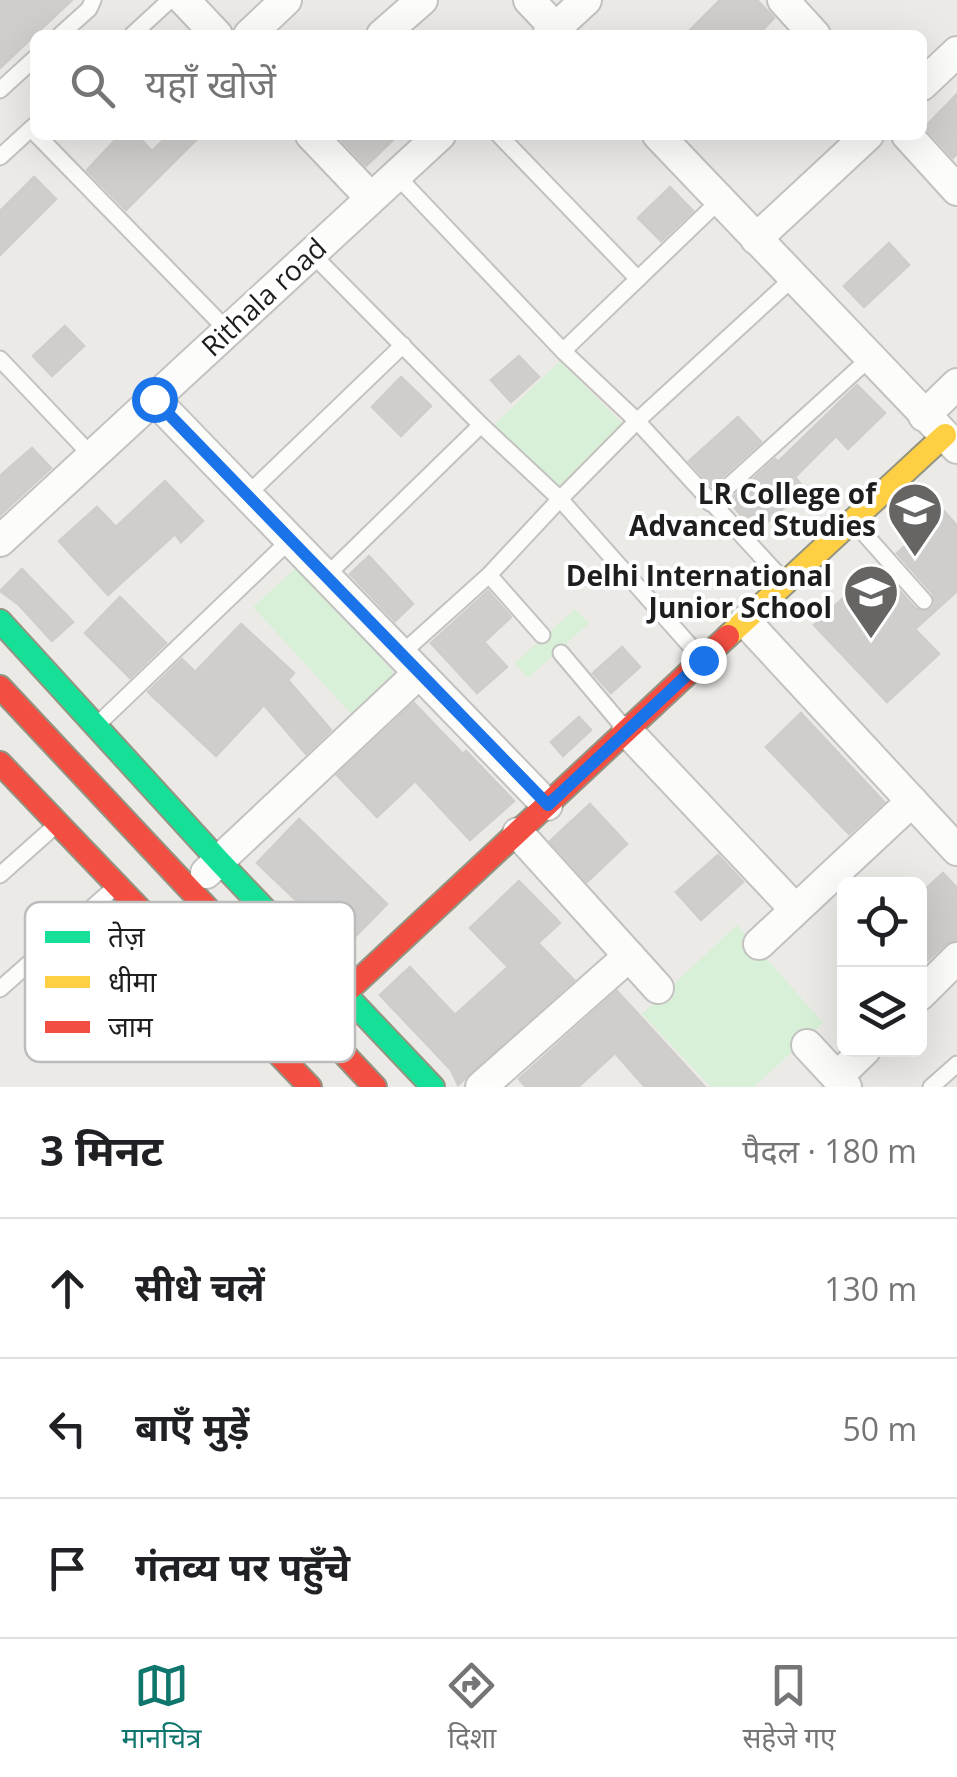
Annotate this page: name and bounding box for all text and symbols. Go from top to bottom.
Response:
search box [30,30,927,140]
text: यहाँ खोजें [145,57,276,109]
icon: search [65,58,120,113]
street label: Rithala road [193,229,334,364]
route start [132,377,178,423]
place label: LR College of Advanced Studies [629,474,878,544]
school or university icon: LR College of Advanced Studies [885,480,945,559]
place label: Delhi International Junior School [566,556,832,626]
school or university icon: Delhi International Junior School [841,562,901,641]
route end [681,638,727,684]
map controls [837,877,927,1057]
button: locate [837,877,927,967]
legend [25,902,355,1062]
text: तेज़ [108,917,146,955]
text: धीमा [108,962,157,1000]
button: layers [837,967,927,1057]
text: जाम [108,1007,154,1045]
text: 3 मिनट [40,1121,163,1178]
text: पैदल · 180 m [742,1129,917,1172]
text: सीधे चलें [135,1260,265,1312]
icon: ahead [40,1261,95,1316]
text: 130 m [824,1267,917,1310]
text: बाएँ मुड़ें [135,1400,249,1452]
icon: left [40,1401,95,1456]
text: 50 m [842,1407,917,1450]
text: गंतव्य पर पहुँचे [135,1540,350,1592]
icon: arrive [40,1541,95,1596]
tab: मानचित्र [121,1658,202,1759]
tab: दिशा [444,1658,499,1759]
tab: सहेजे गए [742,1658,836,1759]

